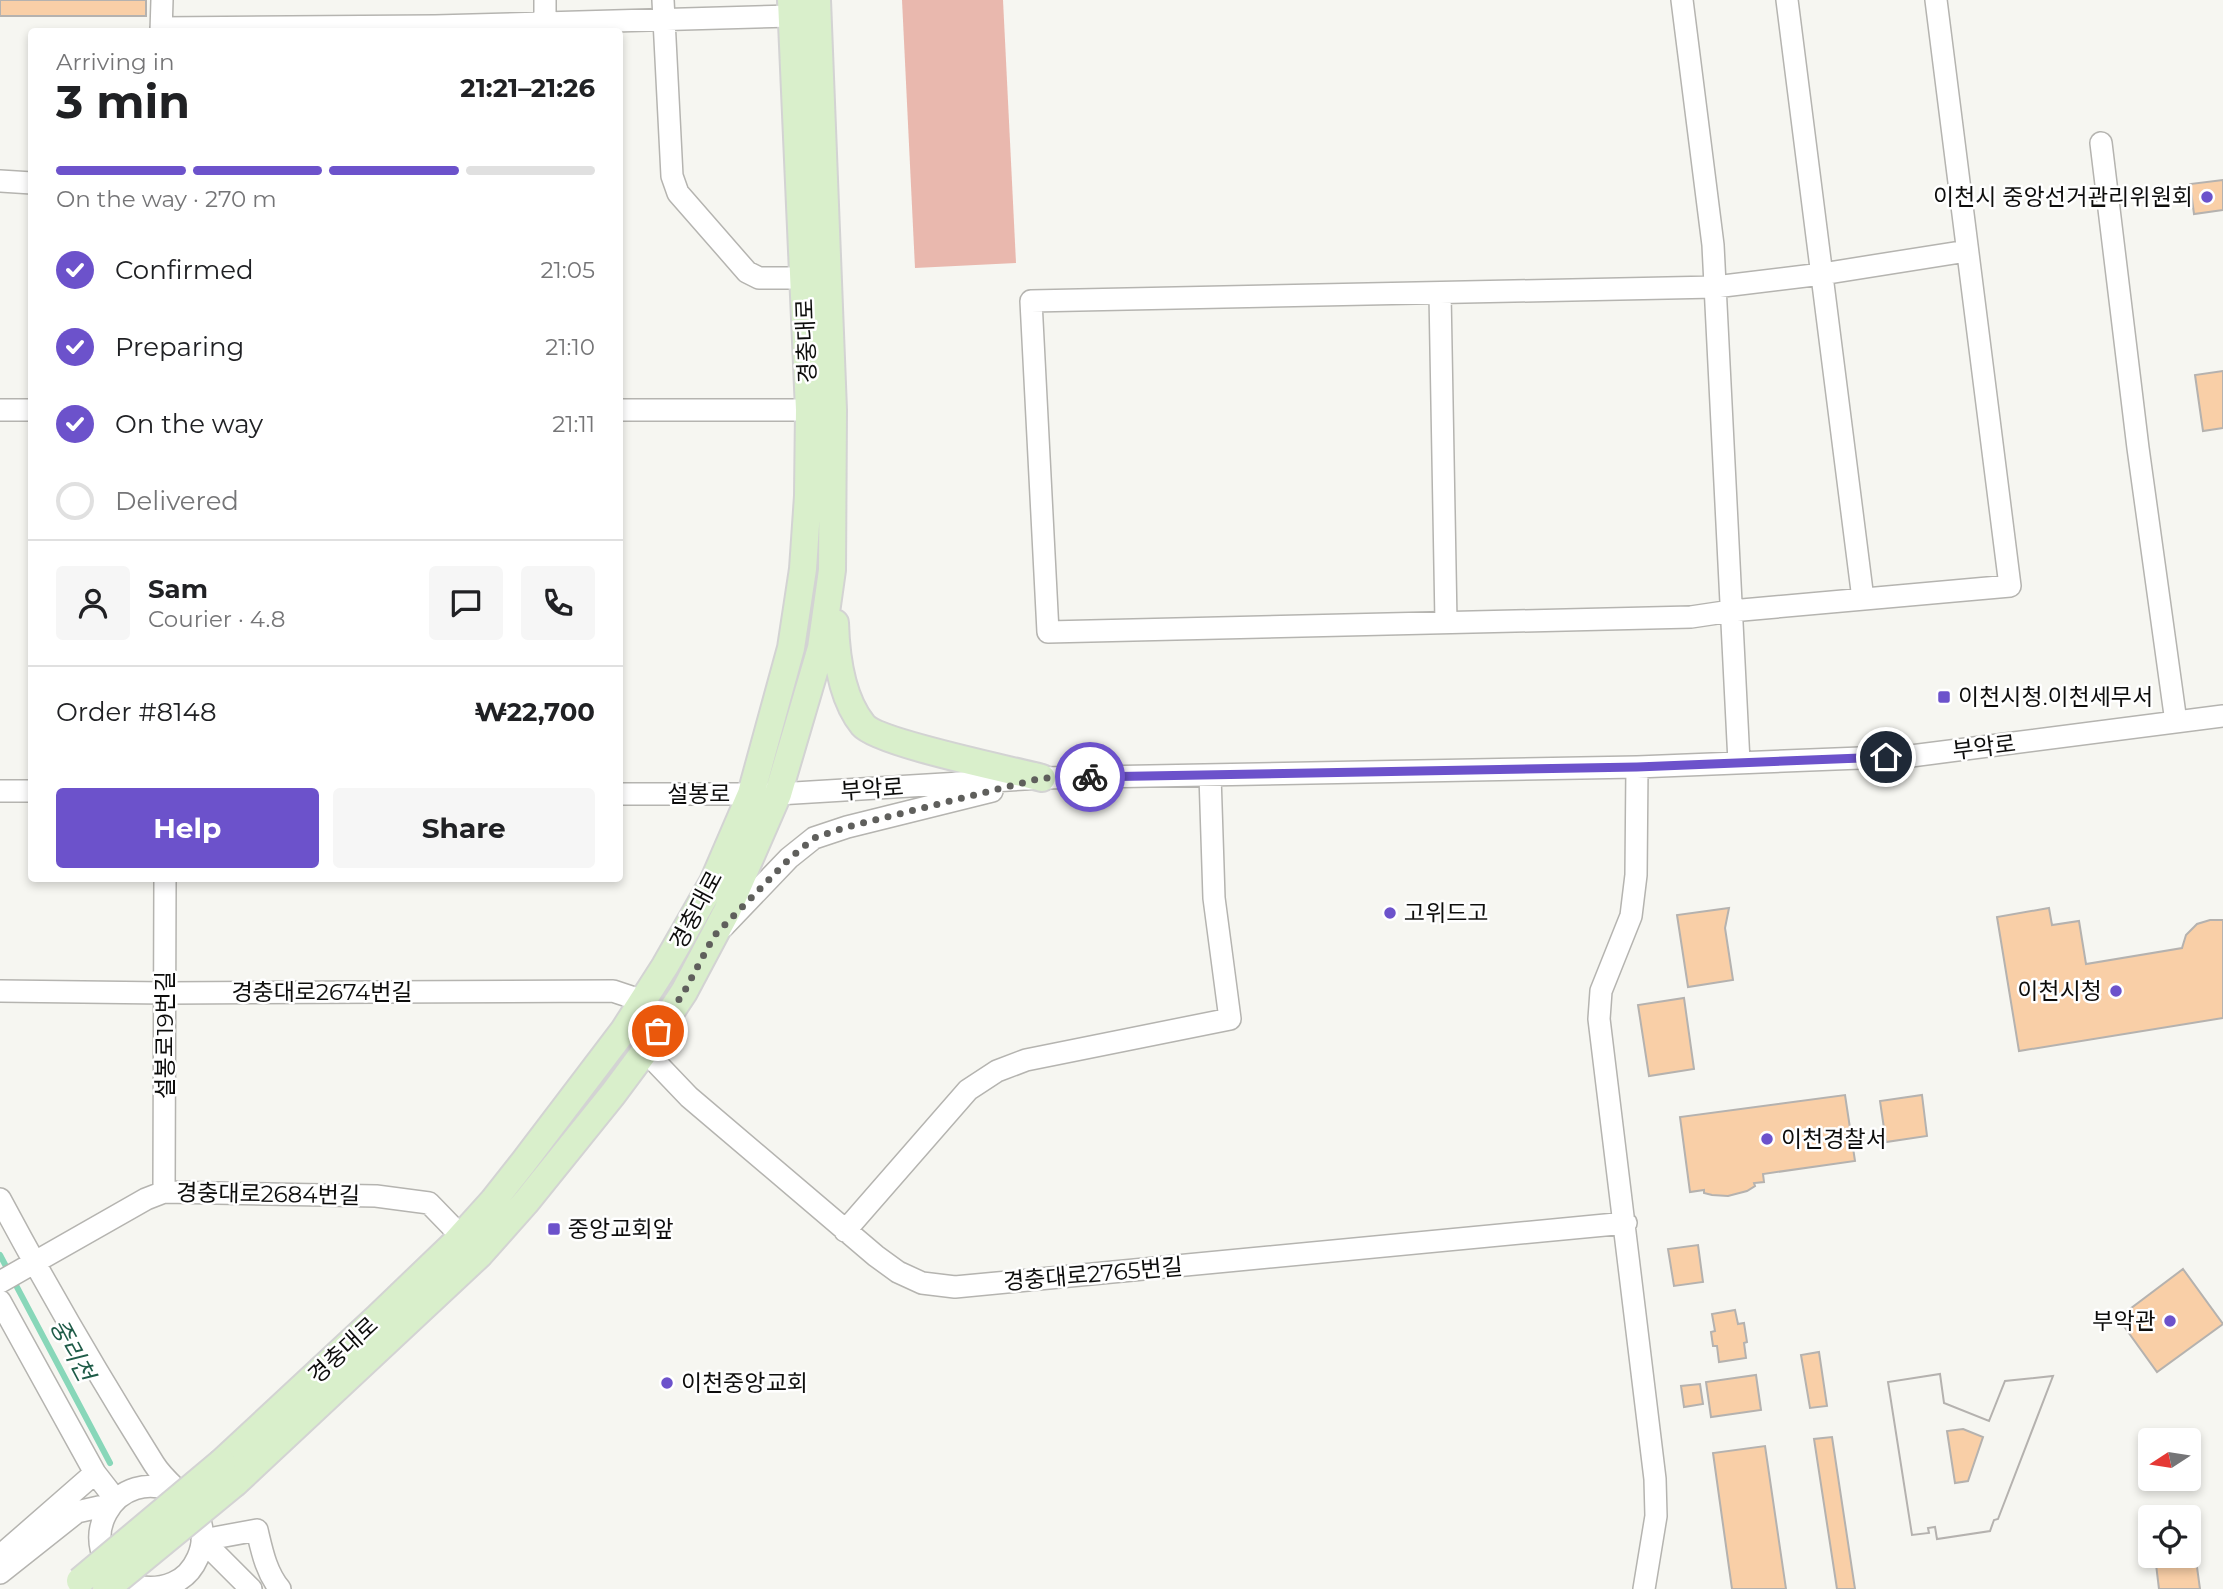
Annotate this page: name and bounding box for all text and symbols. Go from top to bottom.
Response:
text: Arriving in [56,48,175,76]
text: 21:21–21:26 [460,72,595,104]
text: 3 min [56,73,190,130]
place label: 이천시 중앙선거관리위원회 [1933,183,2193,211]
text: On the way · 270 m [56,185,277,213]
marker: 이천시 중앙선거관리위원회 [2199,189,2215,205]
icon: check [56,251,94,289]
text: Confirmed [115,254,254,286]
text: 21:05 [541,256,595,284]
street label: 경충대로 [791,298,821,384]
icon: check [56,328,94,366]
text: Preparing [115,331,244,363]
text: 21:10 [545,333,595,361]
icon: check [56,405,94,443]
text: On the way [115,408,263,440]
text: 21:11 [552,410,595,438]
text: Delivered [115,485,239,517]
button: person [56,566,130,640]
button: chat [429,566,503,640]
button: phone [521,566,595,640]
text: Sam [148,573,208,605]
text: Courier · 4.8 [148,605,285,633]
place label: 이천시청.이천세무서 [1958,683,2153,711]
marker: 이천시청.이천세무서 [1936,689,1952,705]
text: Order #8148 [56,696,217,728]
text: ₩22,700 [475,696,595,728]
pin [1856,727,1916,787]
street label: 부악로 [1951,729,2017,765]
icon: home [1867,738,1905,776]
courier [1055,742,1125,812]
icon: bike [1071,758,1109,796]
street label: 부악로 [839,773,905,805]
street label: 설봉로 [667,780,731,808]
button: Help [56,788,319,868]
button: Share [333,788,595,868]
street label: 경충대로 [664,866,728,954]
place label: 고위드고 [1404,899,1489,927]
marker: 고위드고 [1382,905,1398,921]
street label: 설봉로19번길 [151,971,179,1099]
place label: 이천시청 [2017,977,2102,1005]
street label: 경충대로2674번길 [231,978,413,1006]
marker: 이천시청 [2108,983,2124,999]
pin [628,1001,688,1061]
icon: bag [639,1012,677,1050]
place label: 이천경찰서 [1781,1125,1887,1153]
marker: 이천경찰서 [1759,1131,1775,1147]
street label: 경충대로2684번길 [176,1178,360,1210]
place label: 중앙교회앞 [568,1215,674,1243]
marker: 중앙교회앞 [546,1221,562,1237]
street label: 경충대로2765번길 [1002,1252,1184,1296]
place label: 부악관 [2093,1307,2156,1335]
street label: 경충대로 [303,1311,383,1389]
marker: 부악관 [2162,1313,2178,1329]
water label: 중리천 [44,1314,102,1388]
place label: 이천중앙교회 [681,1369,808,1397]
marker: 이천중앙교회 [659,1375,675,1391]
north arrow [2138,1428,2202,1491]
map controls [2138,1428,2201,1568]
button: locate [2138,1505,2201,1568]

